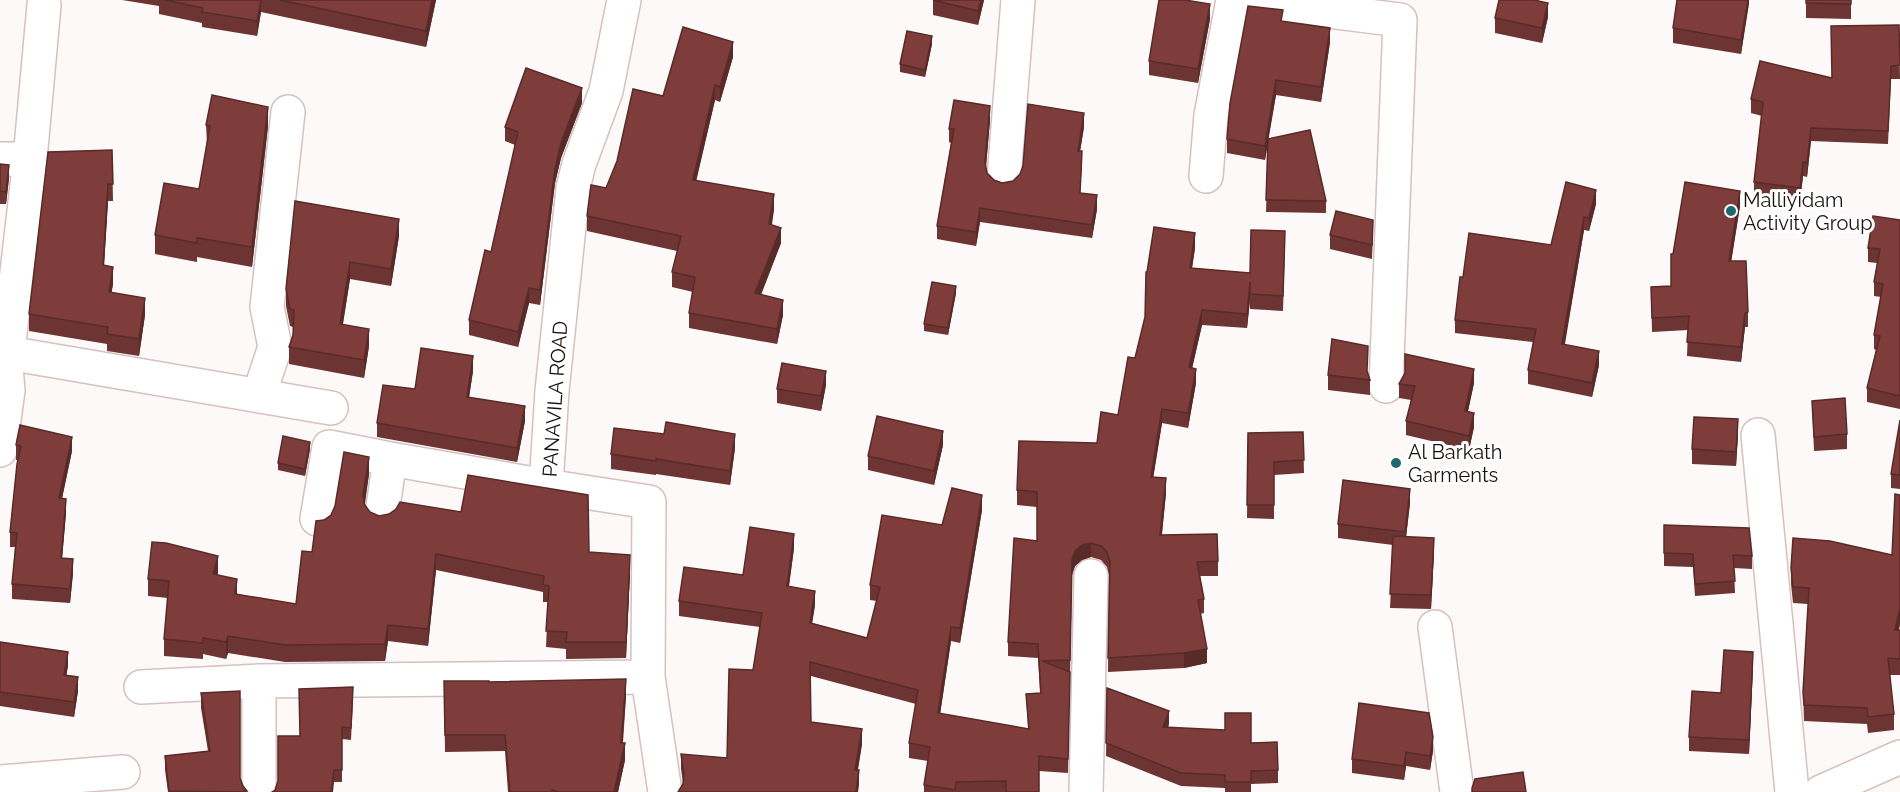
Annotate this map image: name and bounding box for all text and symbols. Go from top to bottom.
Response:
place label: Malliyidam Activity Group [1743,188,1873,235]
marker: Malliyidam Activity Group [1724,204,1738,218]
street label: PANAVILA ROAD [538,320,572,478]
place label: Al Barkath Garments [1408,440,1502,487]
marker: Al Barkath Garments [1389,456,1403,470]

